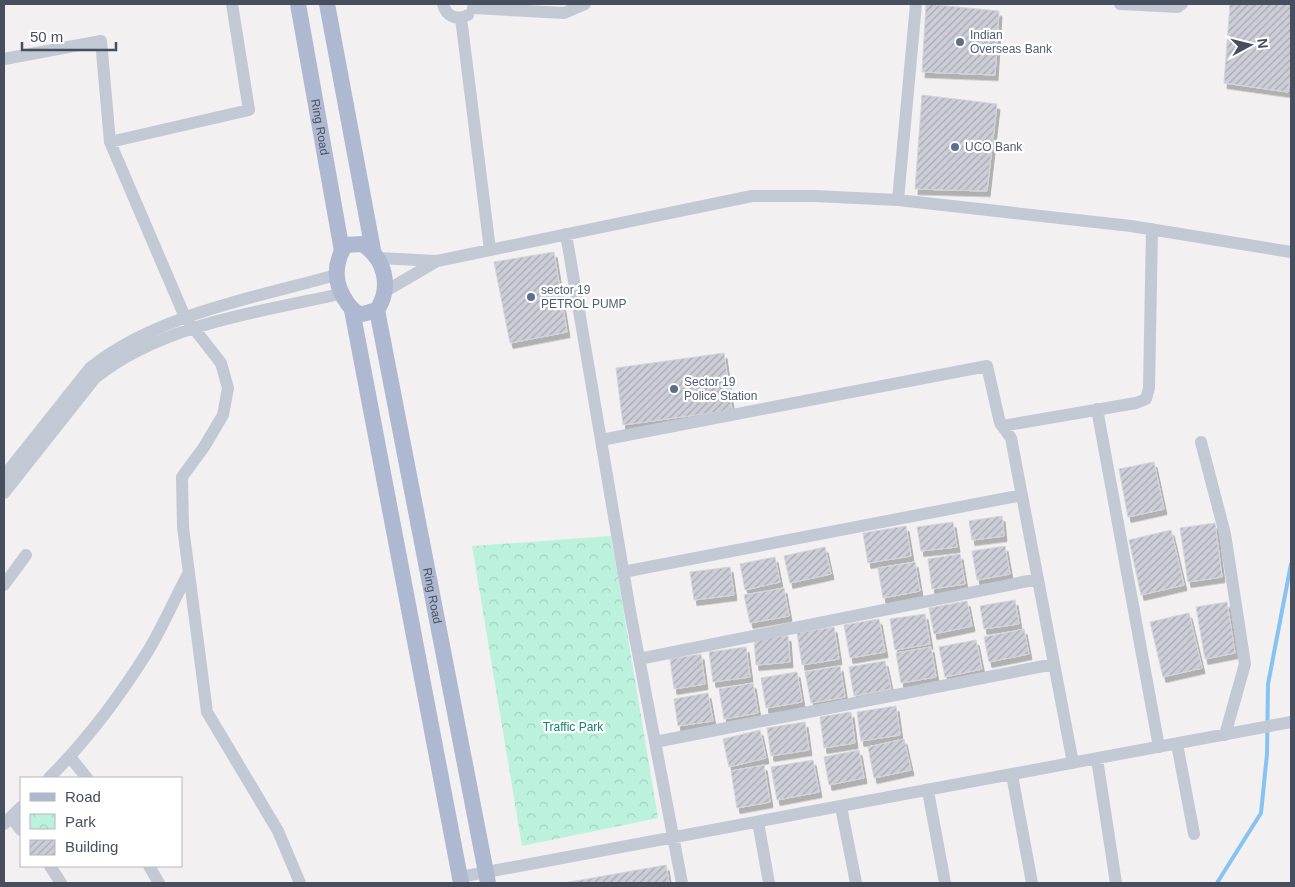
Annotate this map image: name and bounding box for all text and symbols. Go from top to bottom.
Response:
scale bar [22,20,116,52]
north arrow [1225,20,1275,70]
text: 50 m [30,28,63,45]
place label: Indian Overseas Bank [970,28,1053,56]
marker: Indian Overseas Bank [954,36,966,48]
text: N [1254,37,1271,49]
street label: Ring Road [308,98,332,156]
place label: UCO Bank [965,140,1023,154]
marker: UCO Bank [949,141,961,153]
place label: sector 19 PETROL PUMP [541,283,627,311]
marker: sector 19 PETROL PUMP [525,291,537,303]
place label: Sector 19 Police Station [684,375,757,403]
marker: Sector 19 Police Station [668,383,680,395]
street label: Ring Road [420,566,445,625]
park label: Traffic Park [543,720,604,734]
legend [20,777,182,867]
text: Road [65,788,101,805]
text: Park [65,813,96,830]
text: Building [65,838,118,855]

